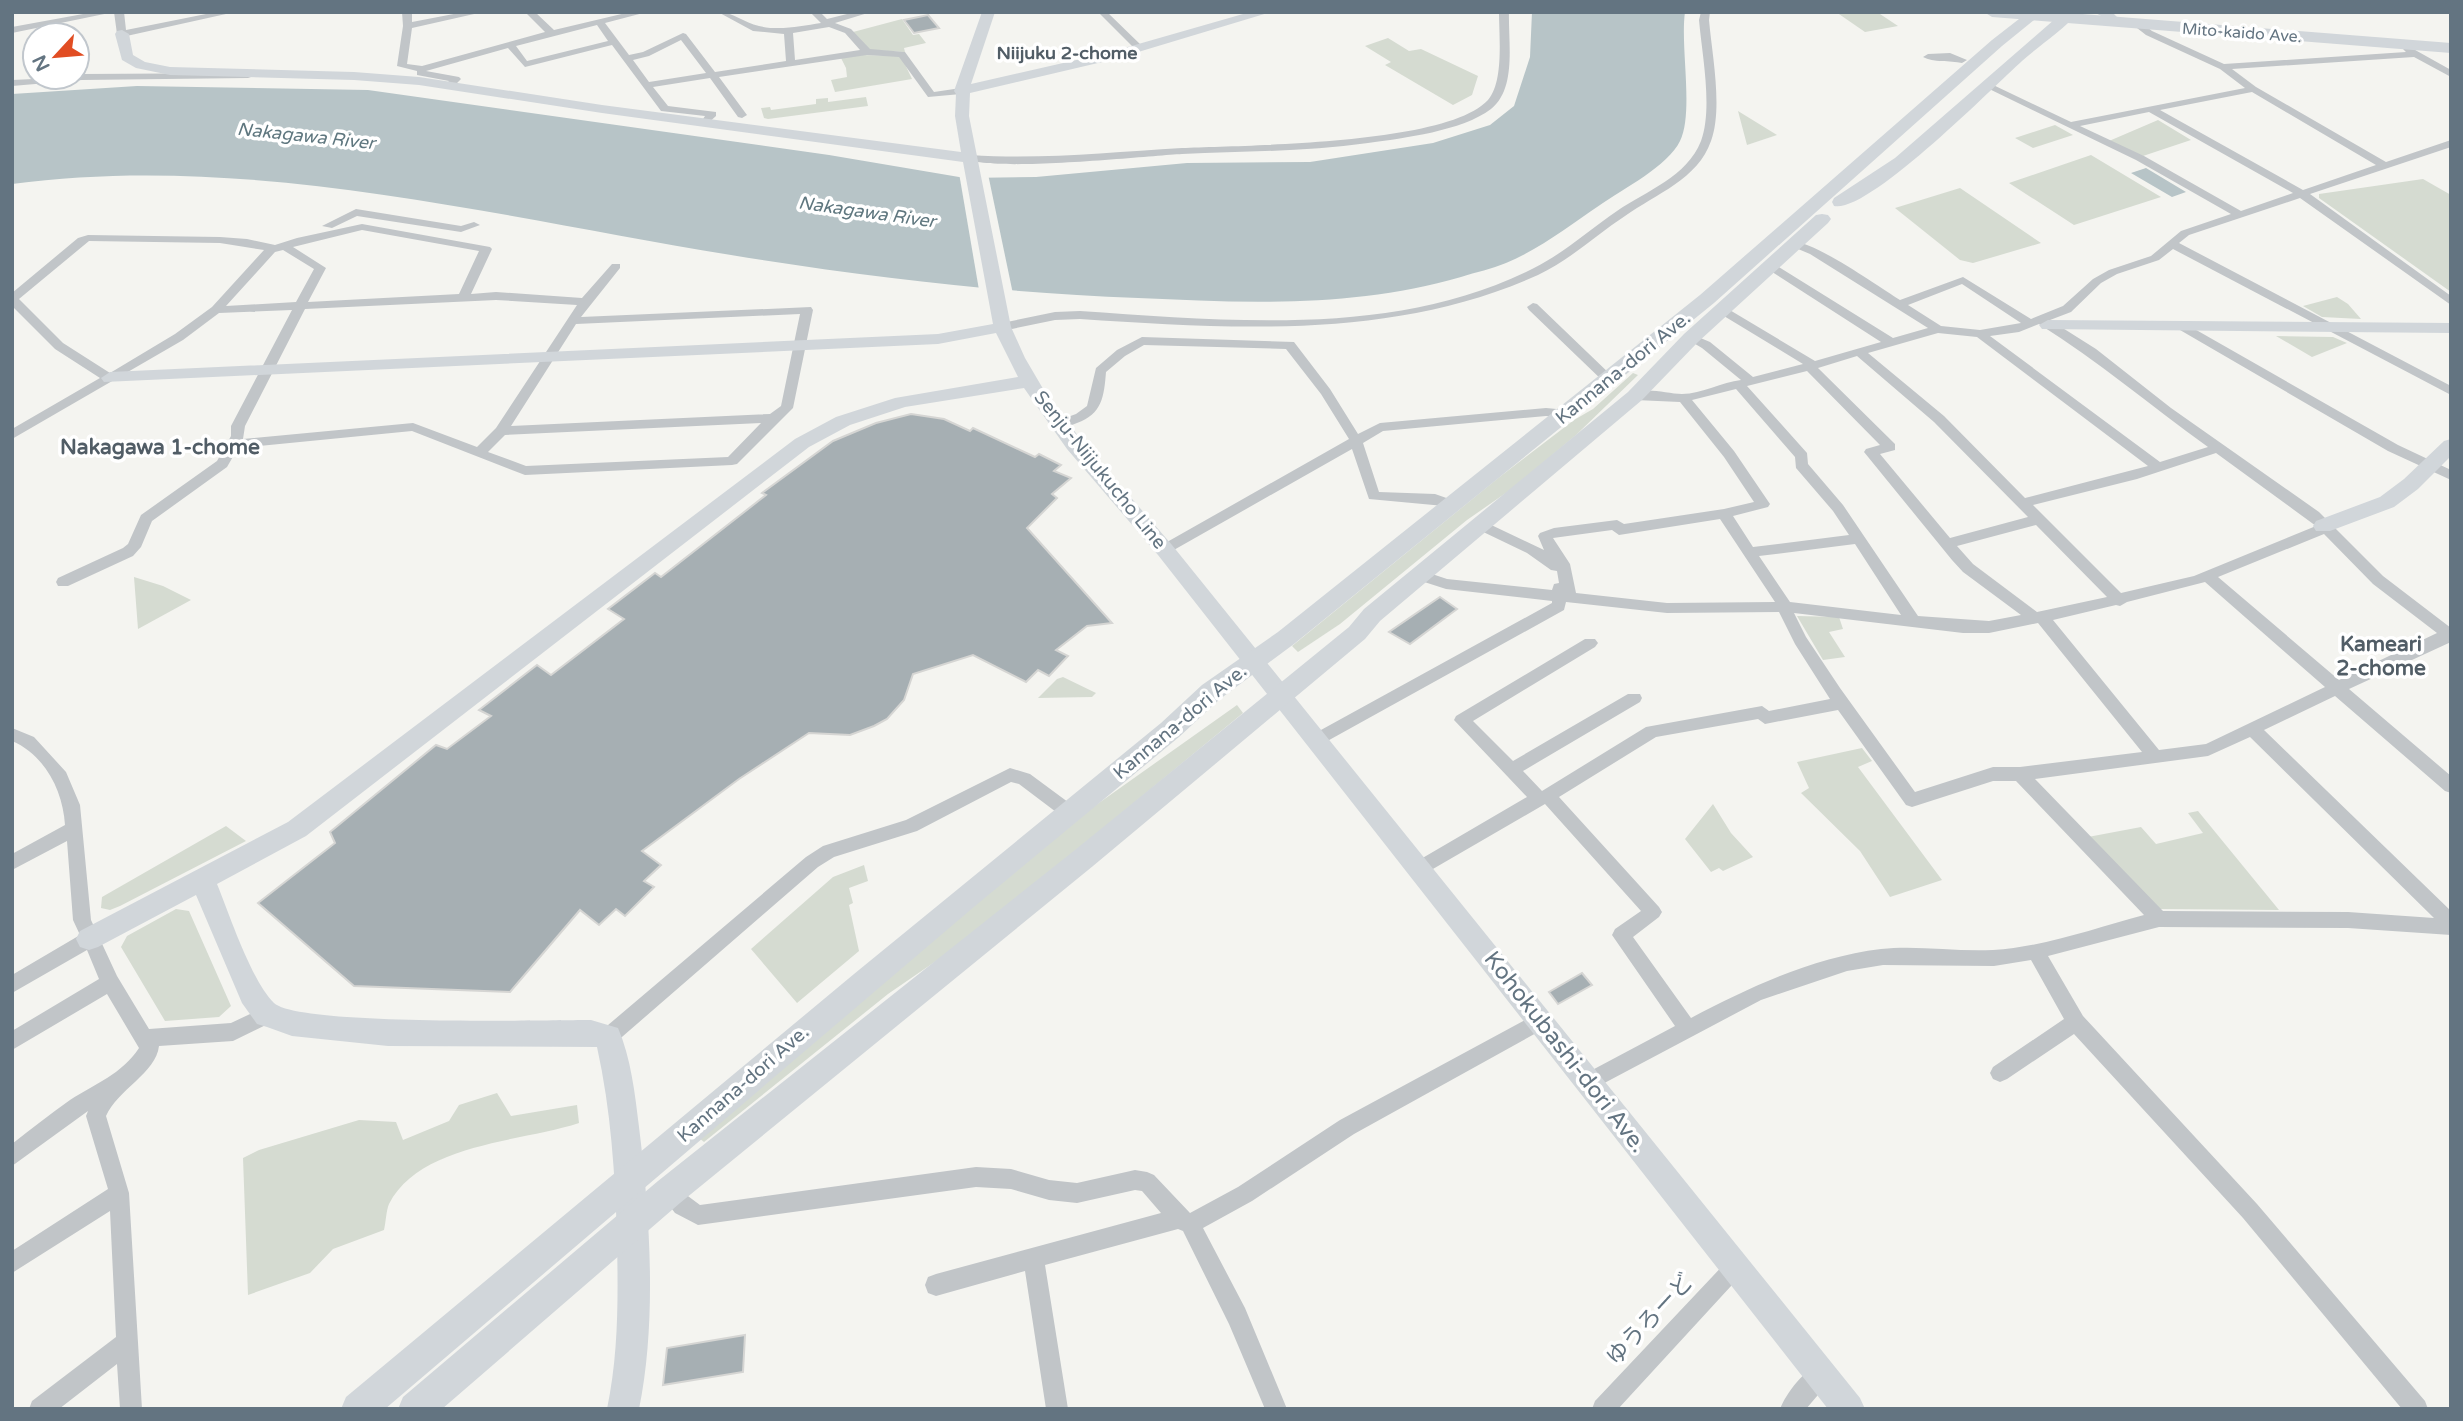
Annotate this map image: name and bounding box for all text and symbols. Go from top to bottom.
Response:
street label: Mito-kaido Ave. [2181,19,2303,47]
north arrow [21,21,91,91]
district label: Niijuku 2-chome [996,42,1138,64]
text: N [28,51,55,75]
water label: Nakagawa River [236,118,378,154]
water label: Nakagawa River [797,191,939,233]
street label: Kannana-dori Ave. [1551,307,1695,429]
street label: Senju-Niijukucho Line [1029,386,1171,554]
district label: Nakagawa 1-chome [60,435,260,460]
district label: Kameari 2-chome [2336,632,2426,681]
street label: Kannana-dori Ave. [1109,660,1251,784]
street label: Kohokubashi-dori Ave. [1478,946,1652,1158]
street label: Kannana-dori Ave. [673,1021,813,1147]
street label: ゆうろーど [1601,1268,1699,1372]

